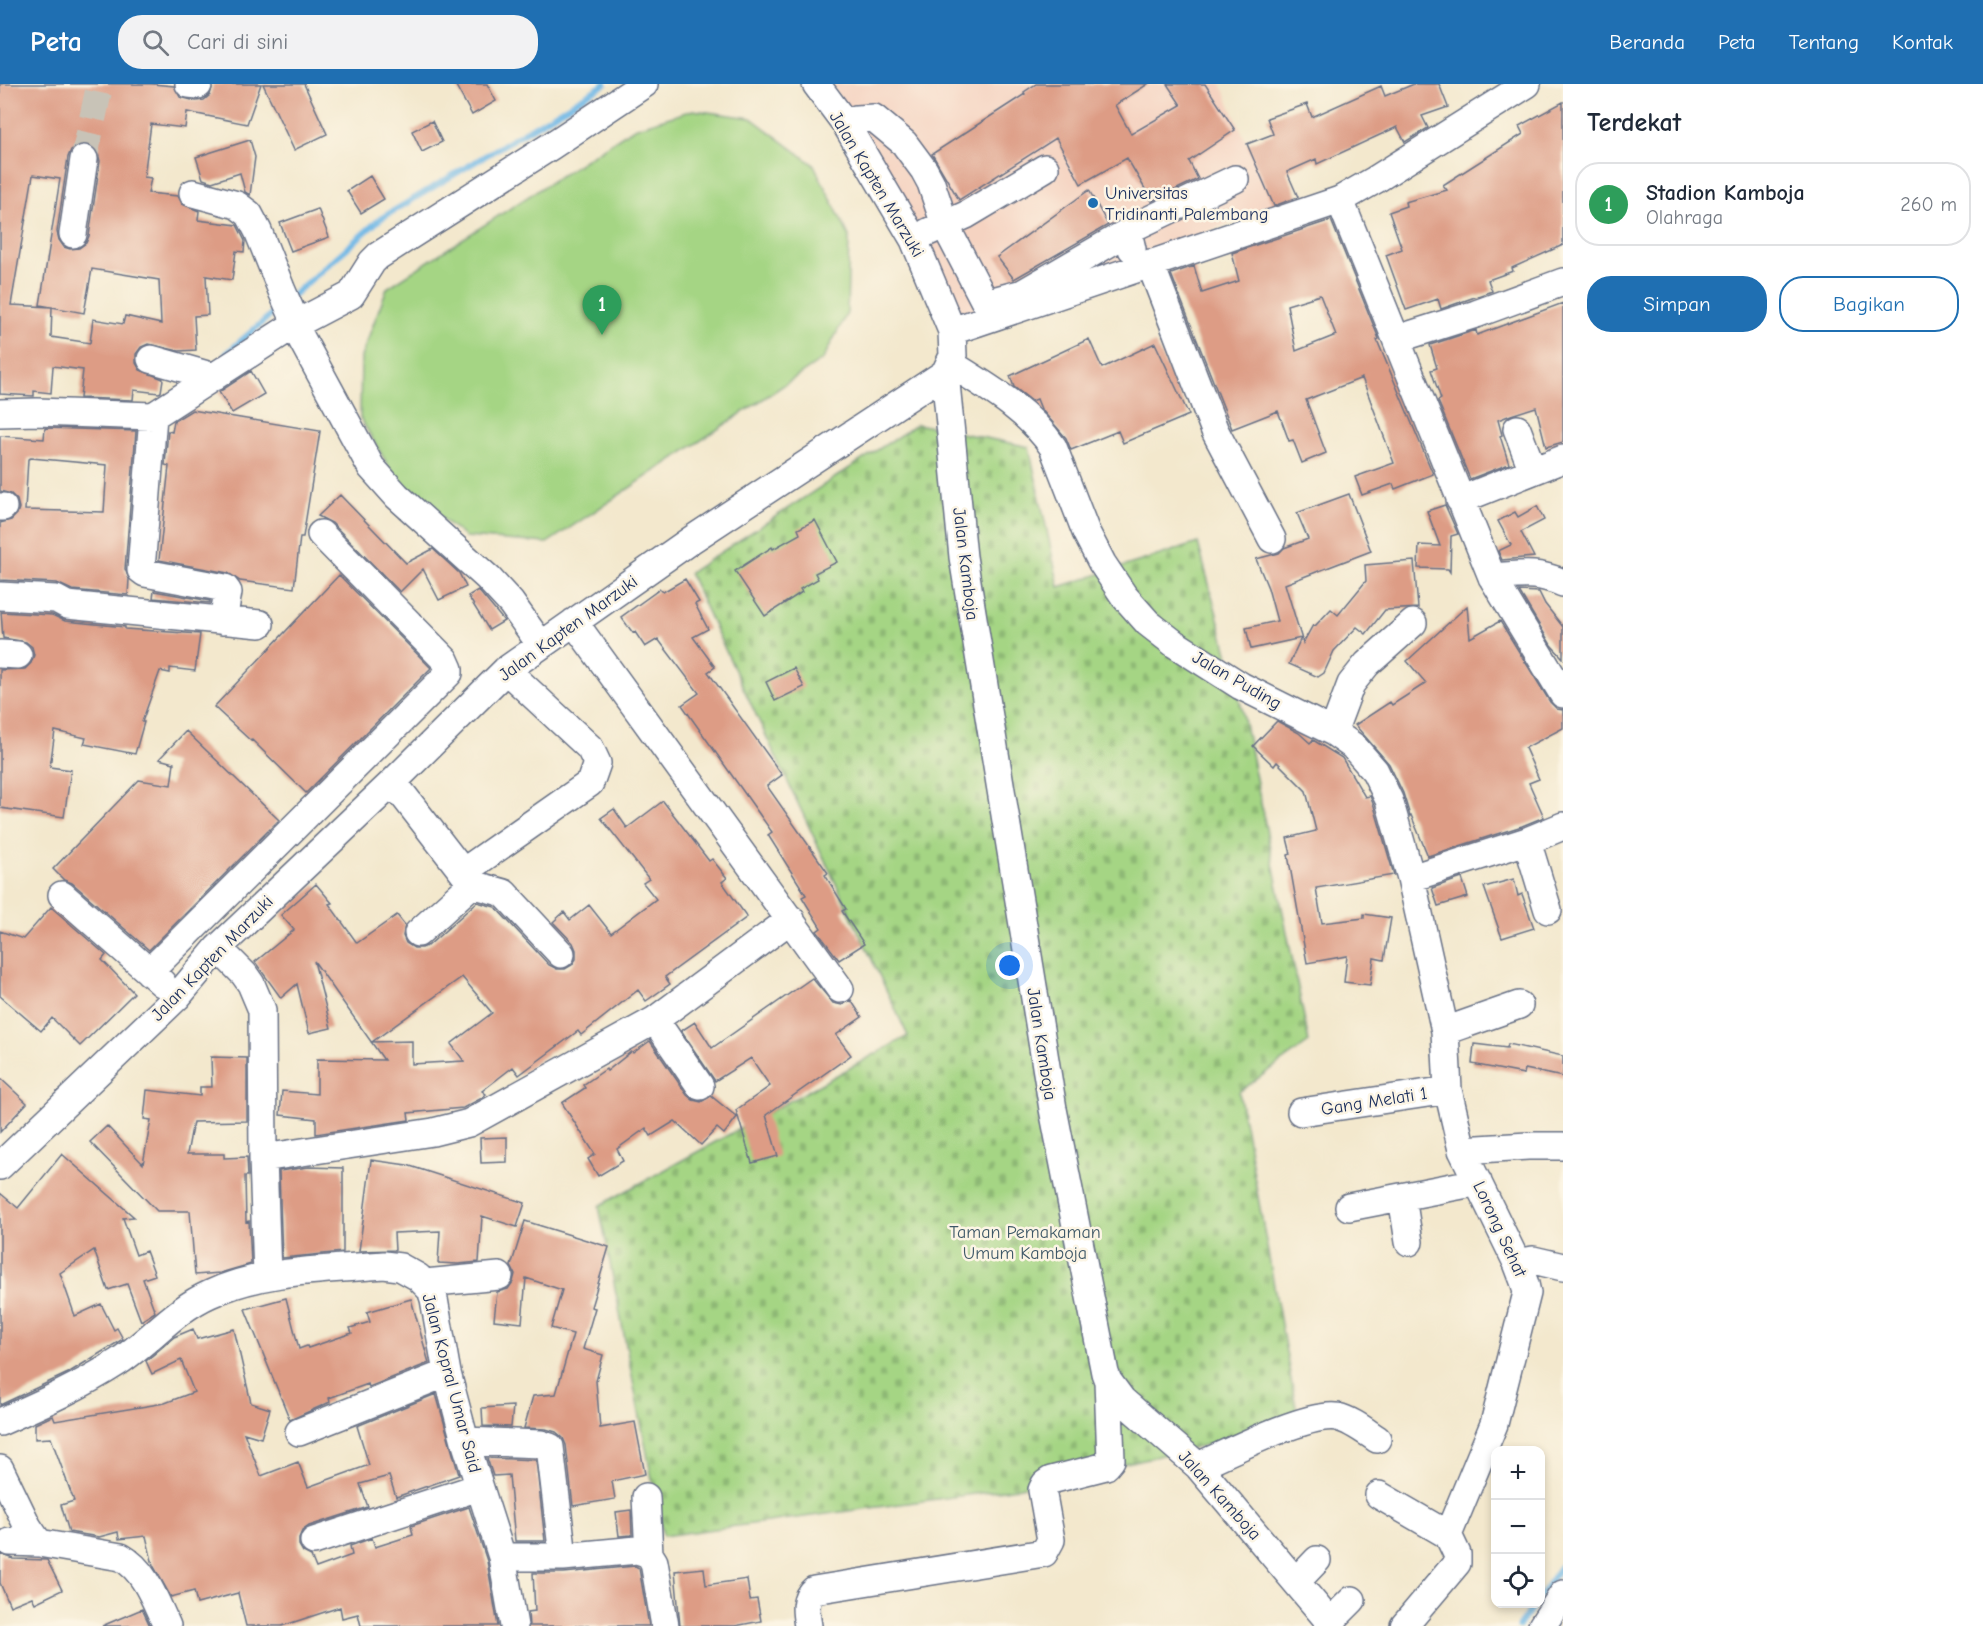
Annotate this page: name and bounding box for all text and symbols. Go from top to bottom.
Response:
search box [118,15,538,69]
text: Peta [30,26,82,58]
icon: search [139,26,172,59]
text: Cari di sini [187,29,288,55]
text: Beranda [1609,30,1685,54]
text: Peta [1718,30,1756,54]
text: Tentang [1789,30,1859,54]
text: Kontak [1892,30,1953,54]
street label: Jalan Kapten Marzuki [825,108,928,261]
text: Terdekat [1587,108,1681,138]
text: Stadion Kamboja [1646,180,1805,206]
place label: Universitas Tridinanti Palembang [1105,183,1269,225]
text: 1 [1605,193,1612,216]
text: 260 m [1900,193,1957,216]
marker: Universitas Tridinanti Palembang [1086,196,1100,210]
text: Olahraga [1646,206,1723,229]
button: Simpan [1587,276,1767,332]
button: Bagikan [1779,276,1959,332]
pin: 1 [582,286,622,335]
street label: Jalan Kamboja [948,506,983,622]
street label: Jalan Kapten Marzuki [495,571,642,686]
street label: Jalan Puding [1189,647,1285,714]
street label: Jalan Kapten Marzuki [147,891,278,1025]
your location [995,951,1024,980]
street label: Jalan Kamboja [1022,986,1061,1102]
street label: Gang Melati 1 [1319,1083,1429,1120]
street label: Lorong Sehat [1468,1178,1531,1281]
park label: Taman Pemakaman Umum Kamboja [949,1222,1101,1264]
street label: Jalan Kopral Umar Said [417,1291,486,1475]
street label: Jalan Kamboja [1174,1446,1265,1545]
map controls [1491,1446,1545,1608]
button: + [1491,1446,1545,1500]
button: − [1491,1500,1545,1554]
button: locate [1491,1554,1545,1608]

